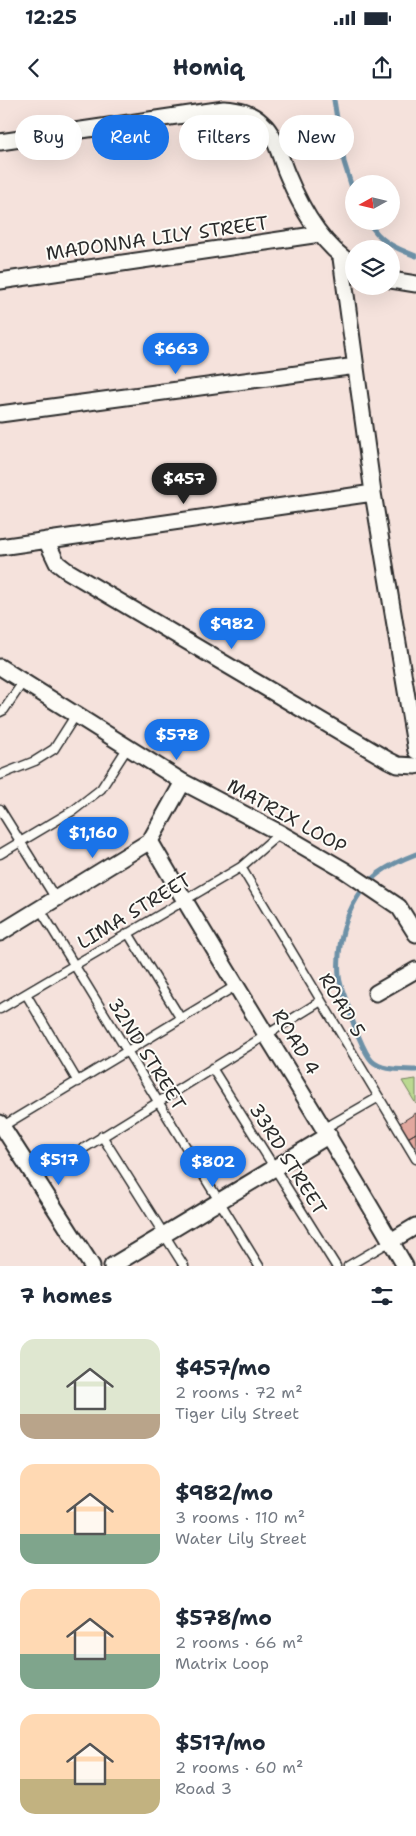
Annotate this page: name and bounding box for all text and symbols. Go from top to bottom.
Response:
text: 12:25 [25,5,77,30]
text: Homiq [173,53,243,82]
icon: back [20,54,48,82]
icon: share [368,54,396,82]
chip: Buy [15,115,82,160]
chip: Rent [92,115,169,160]
chip: Filters [179,115,269,160]
chip: New [279,115,354,160]
north arrow [345,175,400,230]
map controls [345,175,400,295]
street label: MADONNA LILY STREET [44,210,270,266]
button: layers [345,240,400,295]
pin: $663 [146,332,206,375]
text: $663 [154,338,198,359]
pin: $457 [154,462,214,505]
text: $457 [163,468,205,489]
pin: $982 [202,608,262,650]
text: $982 [210,613,254,634]
pin: $578 [147,718,207,761]
text: $578 [155,724,199,745]
street label: MATRIX LOOP [223,773,351,859]
pin: $1,160 [52,816,134,859]
text: $1,160 [68,822,118,843]
street label: LIMA STREET [72,867,196,955]
street label: ROAD 5 [313,968,371,1042]
street label: 32ND STREET [102,993,192,1115]
street label: ROAD 4 [267,1004,325,1080]
street label: 33RD STREET [244,1098,333,1220]
pin: $517 [29,1144,89,1186]
pin: $802 [183,1146,243,1188]
text: $517 [40,1149,78,1170]
text: $802 [191,1151,235,1172]
text: 7 homes [20,1282,112,1310]
icon: filters [368,1282,396,1310]
text: $457/mo [175,1354,271,1382]
icon: home [60,1359,120,1419]
text: 2 rooms · 72 m² [175,1382,303,1403]
text: Tiger Lily Street [175,1403,299,1424]
text: $982/mo [175,1479,273,1507]
icon: home [60,1484,120,1544]
text: 3 rooms · 110 m² [175,1507,305,1528]
text: Water Lily Street [175,1528,307,1549]
text: $578/mo [175,1604,272,1632]
icon: home [60,1609,120,1669]
text: 2 rooms · 66 m² [175,1632,303,1653]
text: Matrix Loop [175,1653,269,1674]
text: $517/mo [175,1729,266,1757]
icon: home [60,1734,120,1794]
text: 2 rooms · 60 m² [175,1757,303,1778]
text: Road 3 [175,1778,232,1799]

